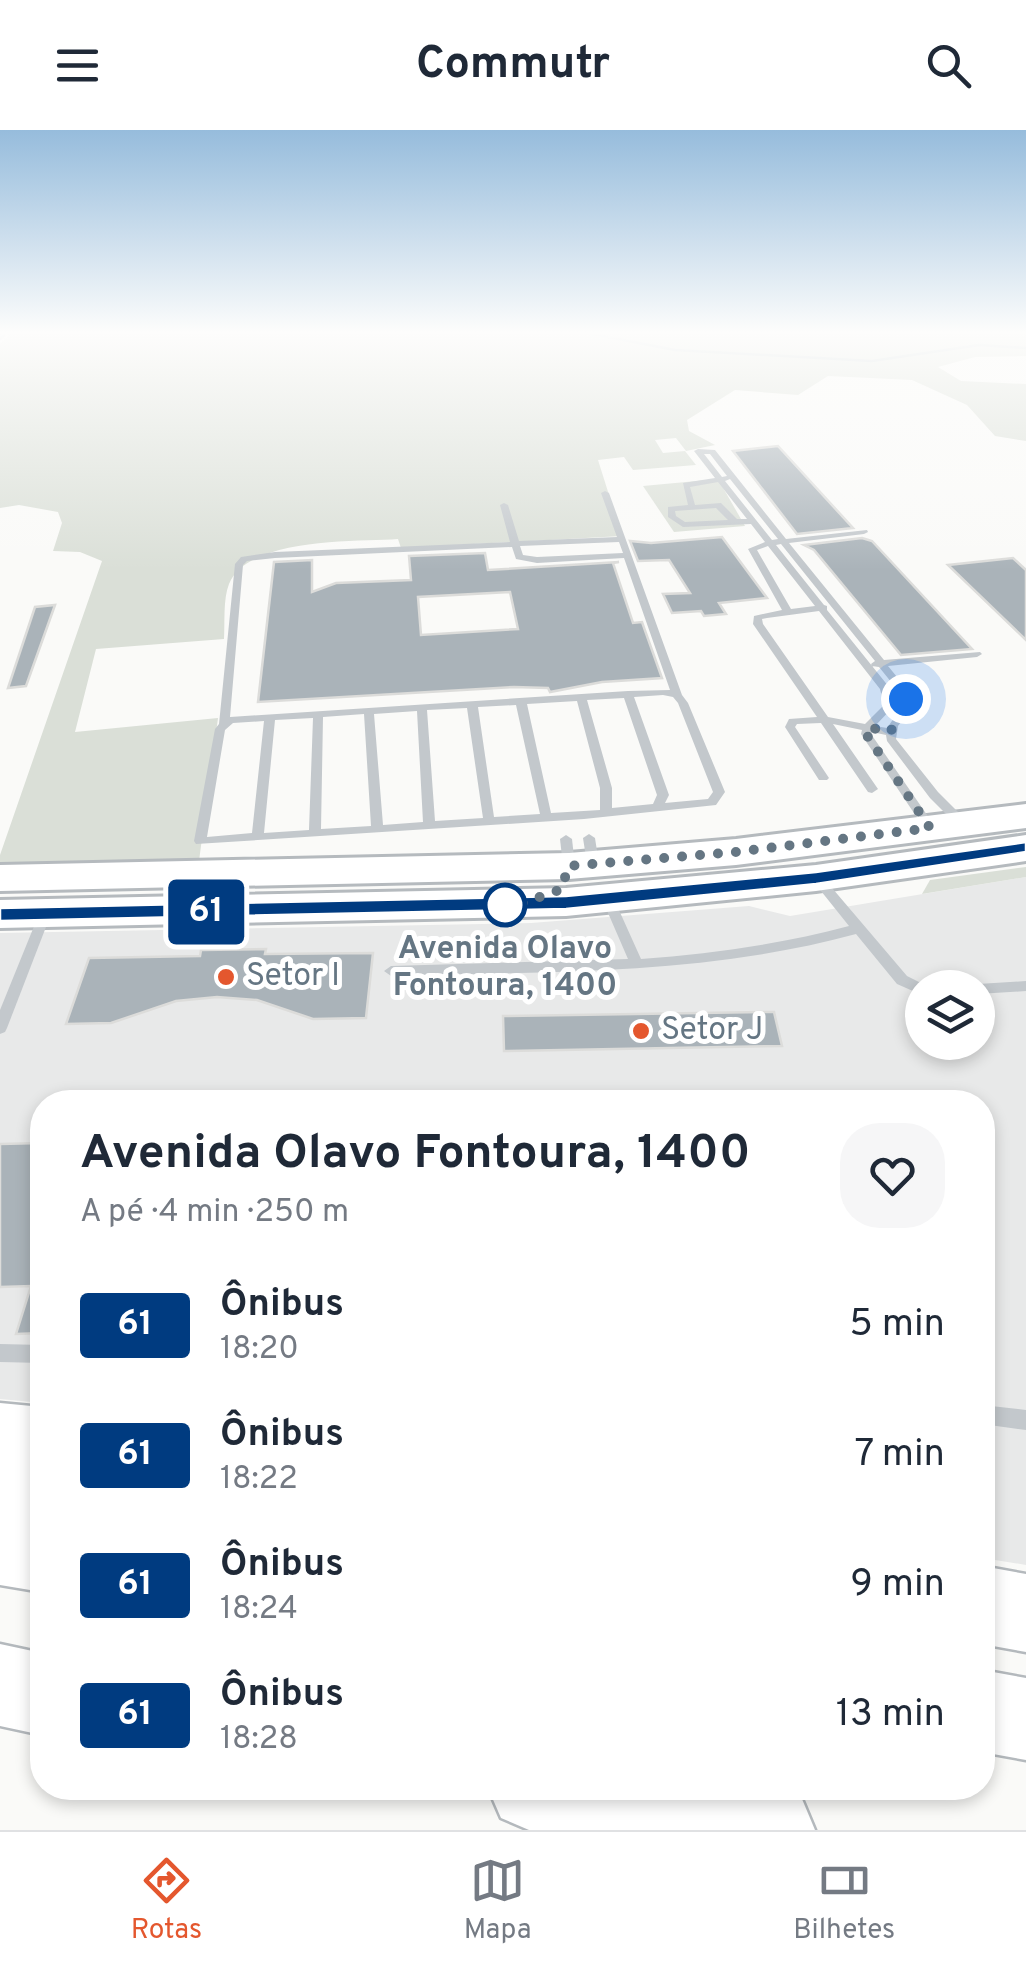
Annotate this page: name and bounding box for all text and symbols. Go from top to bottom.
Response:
text: Commutr [416,37,610,94]
icon: menu [50,38,105,93]
icon: search [921,38,976,93]
your location [881,674,931,724]
line badge: 61 [161,880,251,944]
marker: Avenida Olavo Fontoura, 1400 [484,884,526,926]
text: 61 [188,890,224,934]
place label: Avenida Olavo Fontoura, 1400 [393,930,617,1007]
place label: Setor I [246,957,340,997]
marker: Setor I [215,966,237,988]
map controls [905,970,995,1060]
button: layers [905,970,995,1060]
place label: Setor J [661,1011,763,1051]
marker: Setor J [630,1020,652,1042]
button: heart [840,1123,945,1228]
text: Avenida Olavo Fontoura, 1400 [80,1125,750,1185]
text: A pé · 4 min · 250 m [80,1193,349,1233]
text: Ônibus [220,1281,344,1330]
text: 5 min [849,1301,945,1350]
text: 61 [117,1303,153,1347]
text: 18:20 [220,1330,299,1370]
text: Ônibus [220,1411,344,1460]
text: 7 min [855,1431,945,1480]
text: 61 [117,1433,153,1477]
text: 18:22 [220,1460,298,1500]
text: Ônibus [220,1541,344,1590]
text: 9 min [850,1561,945,1610]
text: 61 [117,1563,153,1607]
text: 18:24 [220,1590,298,1630]
text: Ônibus [220,1671,344,1720]
text: 13 min [836,1691,945,1740]
text: 61 [117,1693,153,1737]
text: 18:28 [220,1720,298,1760]
tab: Rotas [131,1853,202,1949]
tab: Mapa [464,1853,532,1949]
tab: Bilhetes [793,1853,895,1949]

